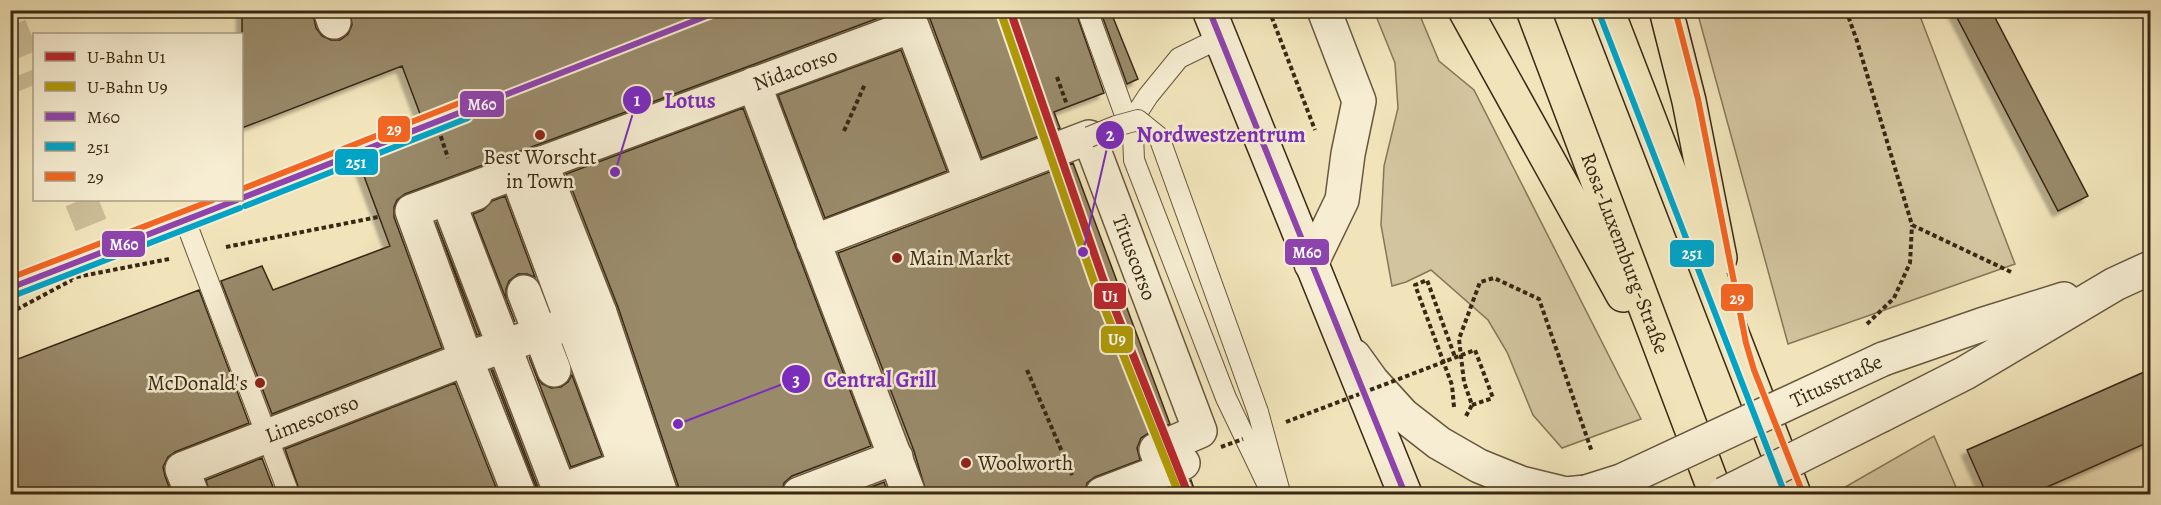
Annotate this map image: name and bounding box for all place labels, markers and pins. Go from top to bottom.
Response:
callout: Lotus [622,80,727,120]
callout: Nordwestzentrum [1095,115,1318,155]
marker: Best Worscht in Town [533,128,547,142]
place label: Best Worscht in Town [483,143,597,195]
place label: Main Markt [909,244,1011,272]
marker: Main Markt [890,251,904,265]
callout: Central Grill [781,359,949,399]
place label: McDonald's [147,369,248,397]
marker: McDonald's [253,376,267,390]
place label: Woolworth [977,449,1073,477]
marker: Woolworth [959,456,973,470]

